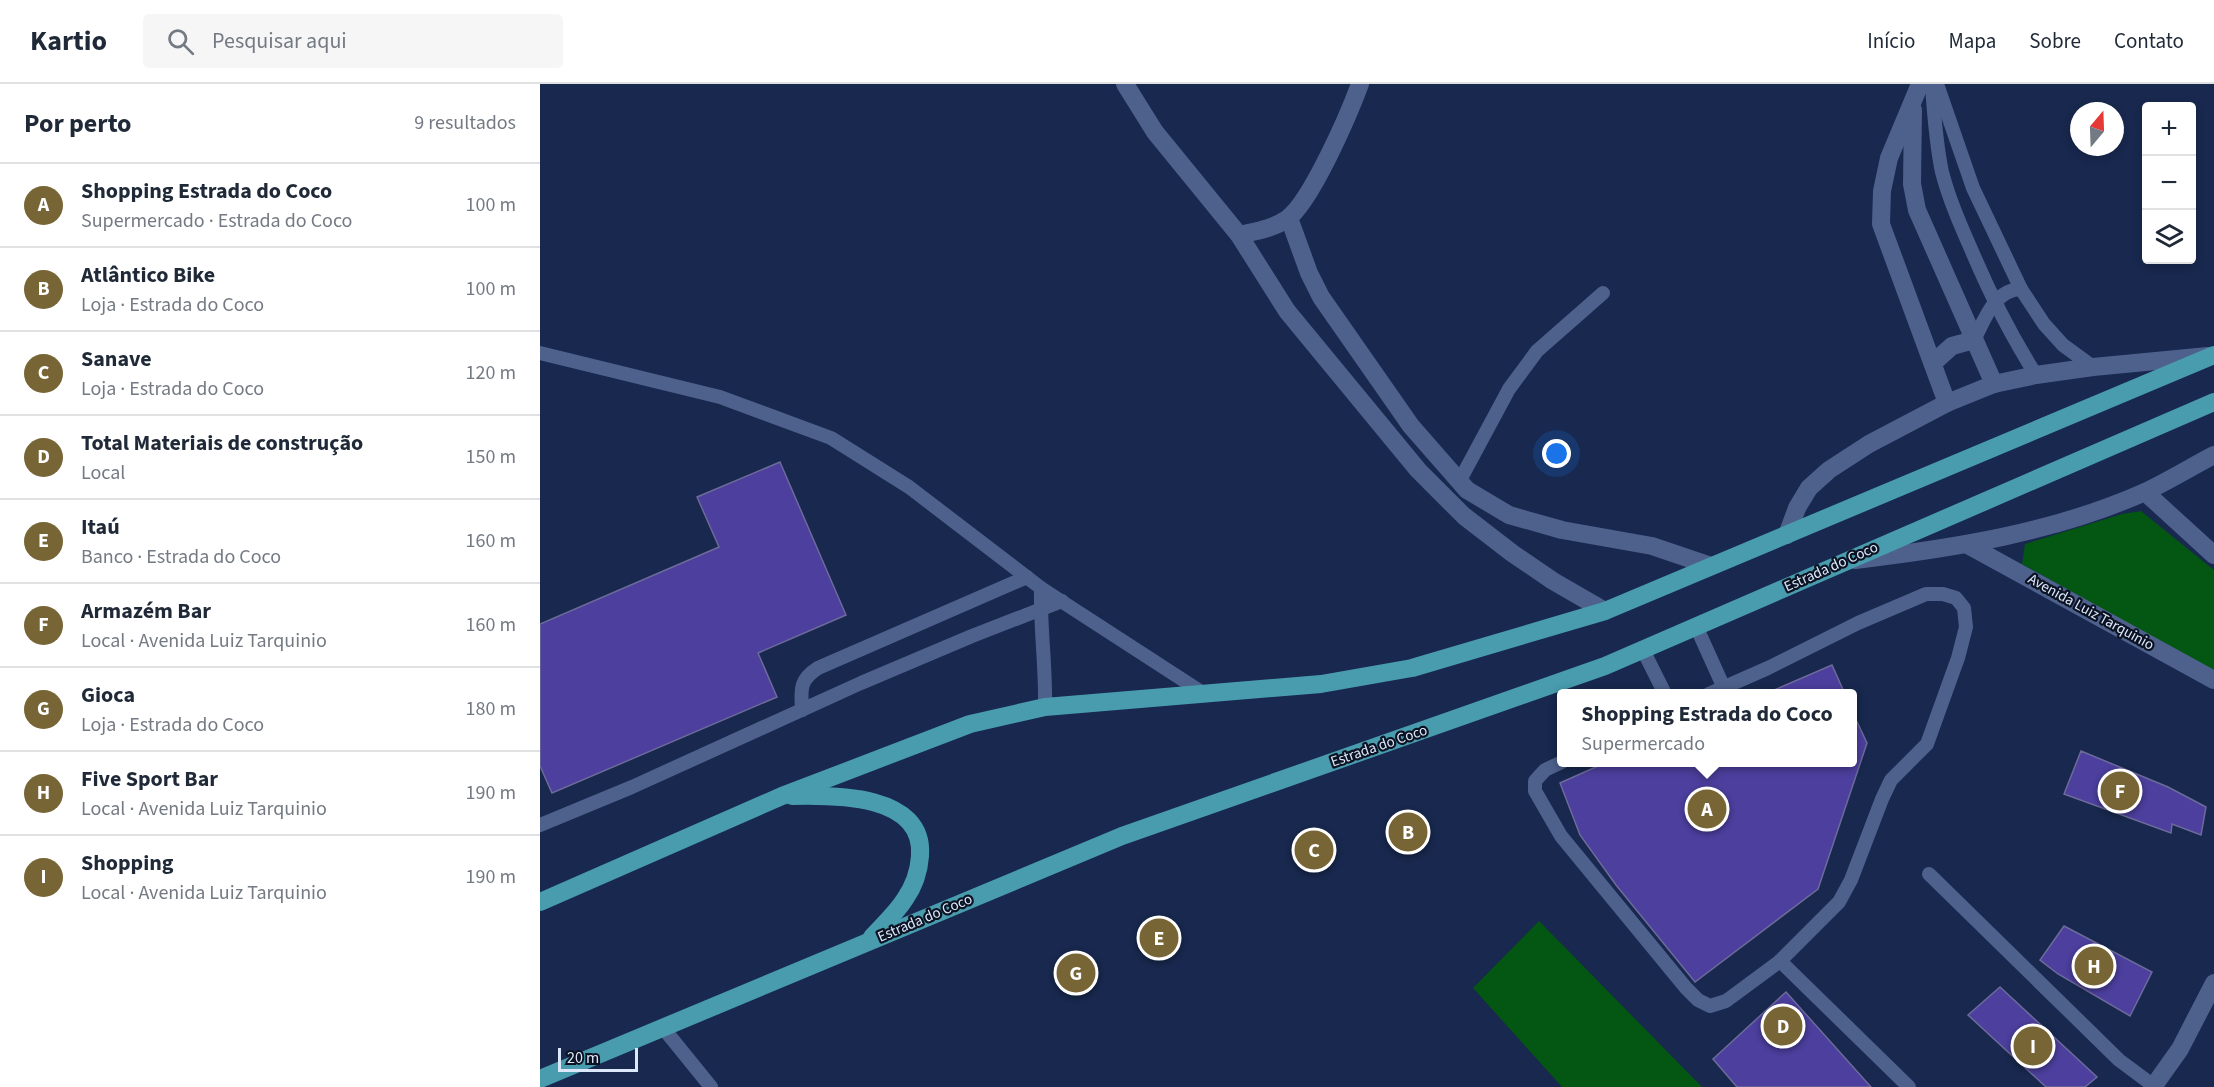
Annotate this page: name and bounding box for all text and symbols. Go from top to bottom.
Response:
search box [143,14,563,68]
text: Kartio [30,21,107,61]
icon: search [164,25,197,58]
text: Pesquisar aqui [212,25,347,57]
text: Início [1867,26,1915,56]
text: Mapa [1948,26,1996,56]
text: Sobre [2029,26,2081,56]
text: Contato [2114,26,2184,56]
north arrow [2070,102,2124,156]
map controls [2142,102,2196,264]
button: + [2142,102,2196,156]
text: Por perto [24,105,132,142]
text: 9 resultados [414,109,516,137]
button: − [2142,156,2196,210]
text: Shopping Estrada do Coco [81,175,332,207]
text: A [38,191,49,219]
text: 100 m [466,191,516,219]
text: Supermercado · Estrada do Coco [81,207,352,235]
button: layers [2142,210,2196,264]
text: Atlântico Bike [81,259,215,291]
text: B [37,275,50,303]
text: 100 m [466,275,516,303]
text: Loja · Estrada do Coco [81,291,264,319]
text: Sanave [81,343,152,375]
text: C [38,359,49,387]
text: 120 m [466,359,516,387]
text: Loja · Estrada do Coco [81,375,264,403]
text: Total Materiais de construção [81,427,363,459]
your location [1542,439,1571,468]
text: D [37,443,50,471]
text: 150 m [466,443,516,471]
text: Local [81,459,125,487]
text: Itaú [81,511,120,543]
text: E [38,527,49,555]
text: 160 m [466,527,516,555]
street label: Estrada do Coco [1781,537,1881,597]
text: Banco · Estrada do Coco [81,543,281,571]
street label: Avenida Luiz Tarquinio [2024,569,2158,655]
text: Armazém Bar [81,595,211,627]
text: F [38,611,49,639]
text: 160 m [466,611,516,639]
text: Local · Avenida Luiz Tarquinio [81,627,327,655]
text: Gioca [81,679,135,711]
popup [1557,689,1857,767]
text: G [37,695,50,723]
text: 180 m [466,695,516,723]
text: Shopping Estrada do Coco [1581,698,1833,730]
text: Loja · Estrada do Coco [81,711,264,739]
street label: Estrada do Coco [1328,720,1430,772]
text: Supermercado [1581,730,1705,758]
text: Five Sport Bar [81,763,218,795]
pin: F [2100,768,2140,814]
text: H [37,779,50,807]
text: 190 m [466,779,516,807]
pin: A [1688,786,1726,832]
text: Local · Avenida Luiz Tarquinio [81,795,327,823]
pin: B [1388,810,1428,855]
pin: C [1294,828,1334,873]
text: Shopping [81,847,174,879]
text: I [40,863,47,891]
text: 190 m [466,863,516,891]
text: Local · Avenida Luiz Tarquinio [81,879,327,907]
street label: Estrada do Coco [874,889,976,947]
pin: E [1140,916,1178,960]
pin: H [2074,944,2114,988]
pin: G [1056,950,1096,996]
pin: D [1764,1004,1802,1048]
pin: I [2014,1024,2052,1068]
scale bar [558,1045,638,1072]
text: 20 m [567,1047,599,1069]

